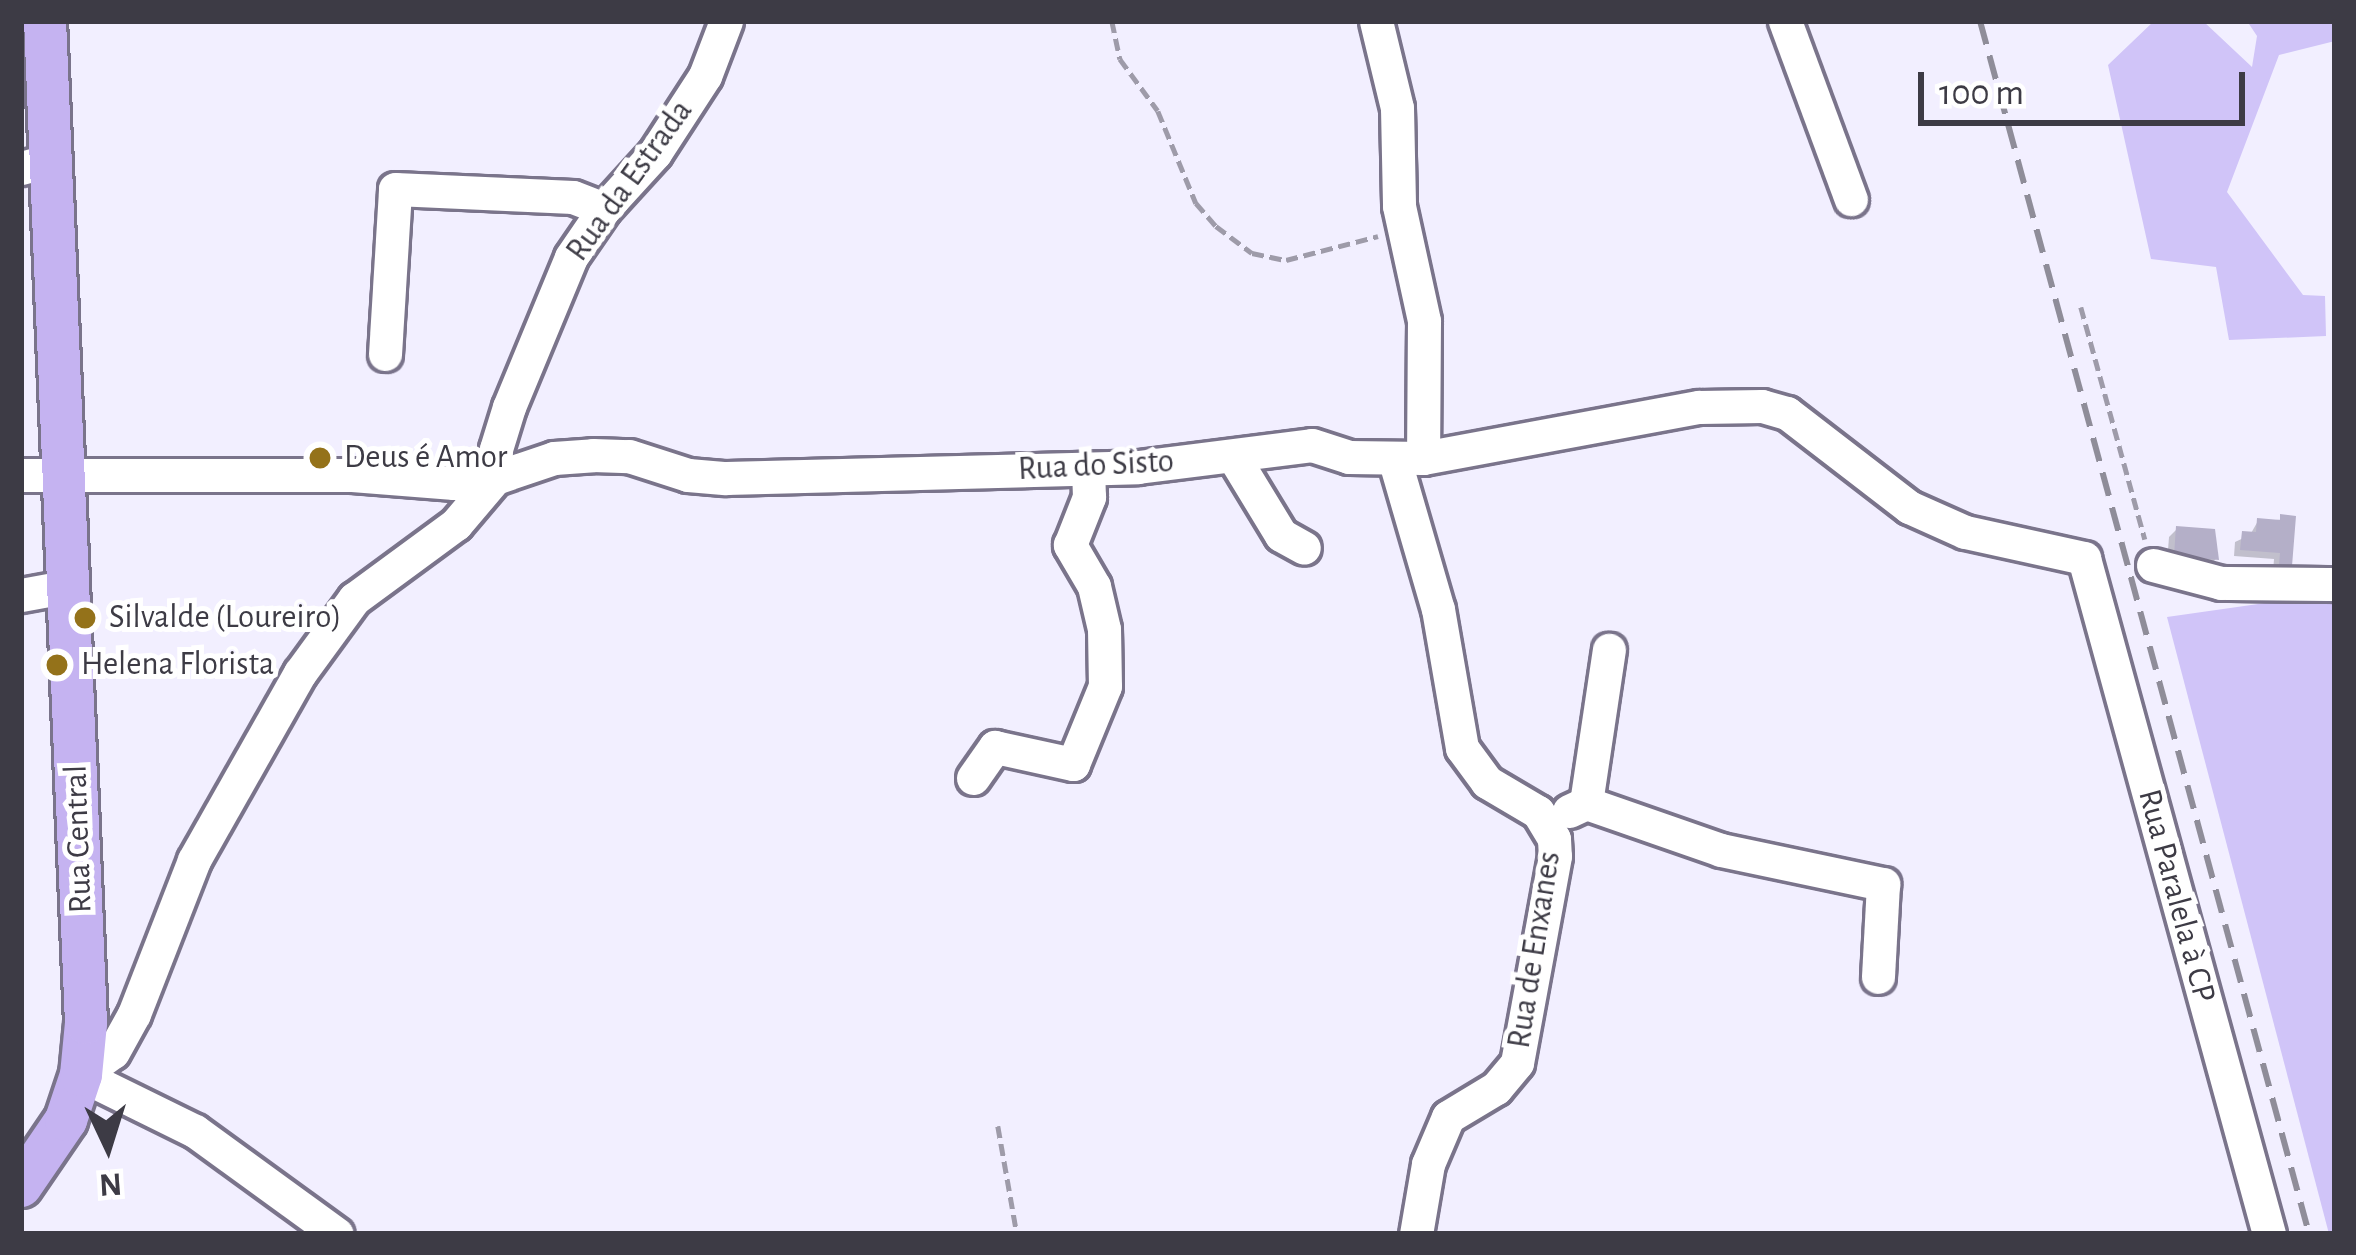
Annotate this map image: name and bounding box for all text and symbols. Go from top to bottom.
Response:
scale bar [1924,48,2251,122]
text: 100 m [1939,75,2024,111]
street label: Rua da Estrada [558,93,702,269]
place label: Deus é Amor [344,438,507,478]
street label: Rua do Sisto [1017,442,1175,490]
marker: Deus é Amor [307,445,333,471]
place label: Silvalde (Loureiro) [109,598,341,638]
marker: Silvalde (Loureiro) [72,605,98,631]
place label: Helena Florista [81,645,274,685]
marker: Helena Florista [44,652,70,678]
street label: Rua Central [57,764,101,914]
street label: Rua Paralela à CP [2129,785,2223,1007]
street label: Rua de Enxanes [1500,849,1570,1051]
north arrow [48,1087,168,1207]
text: N [98,1166,123,1201]

